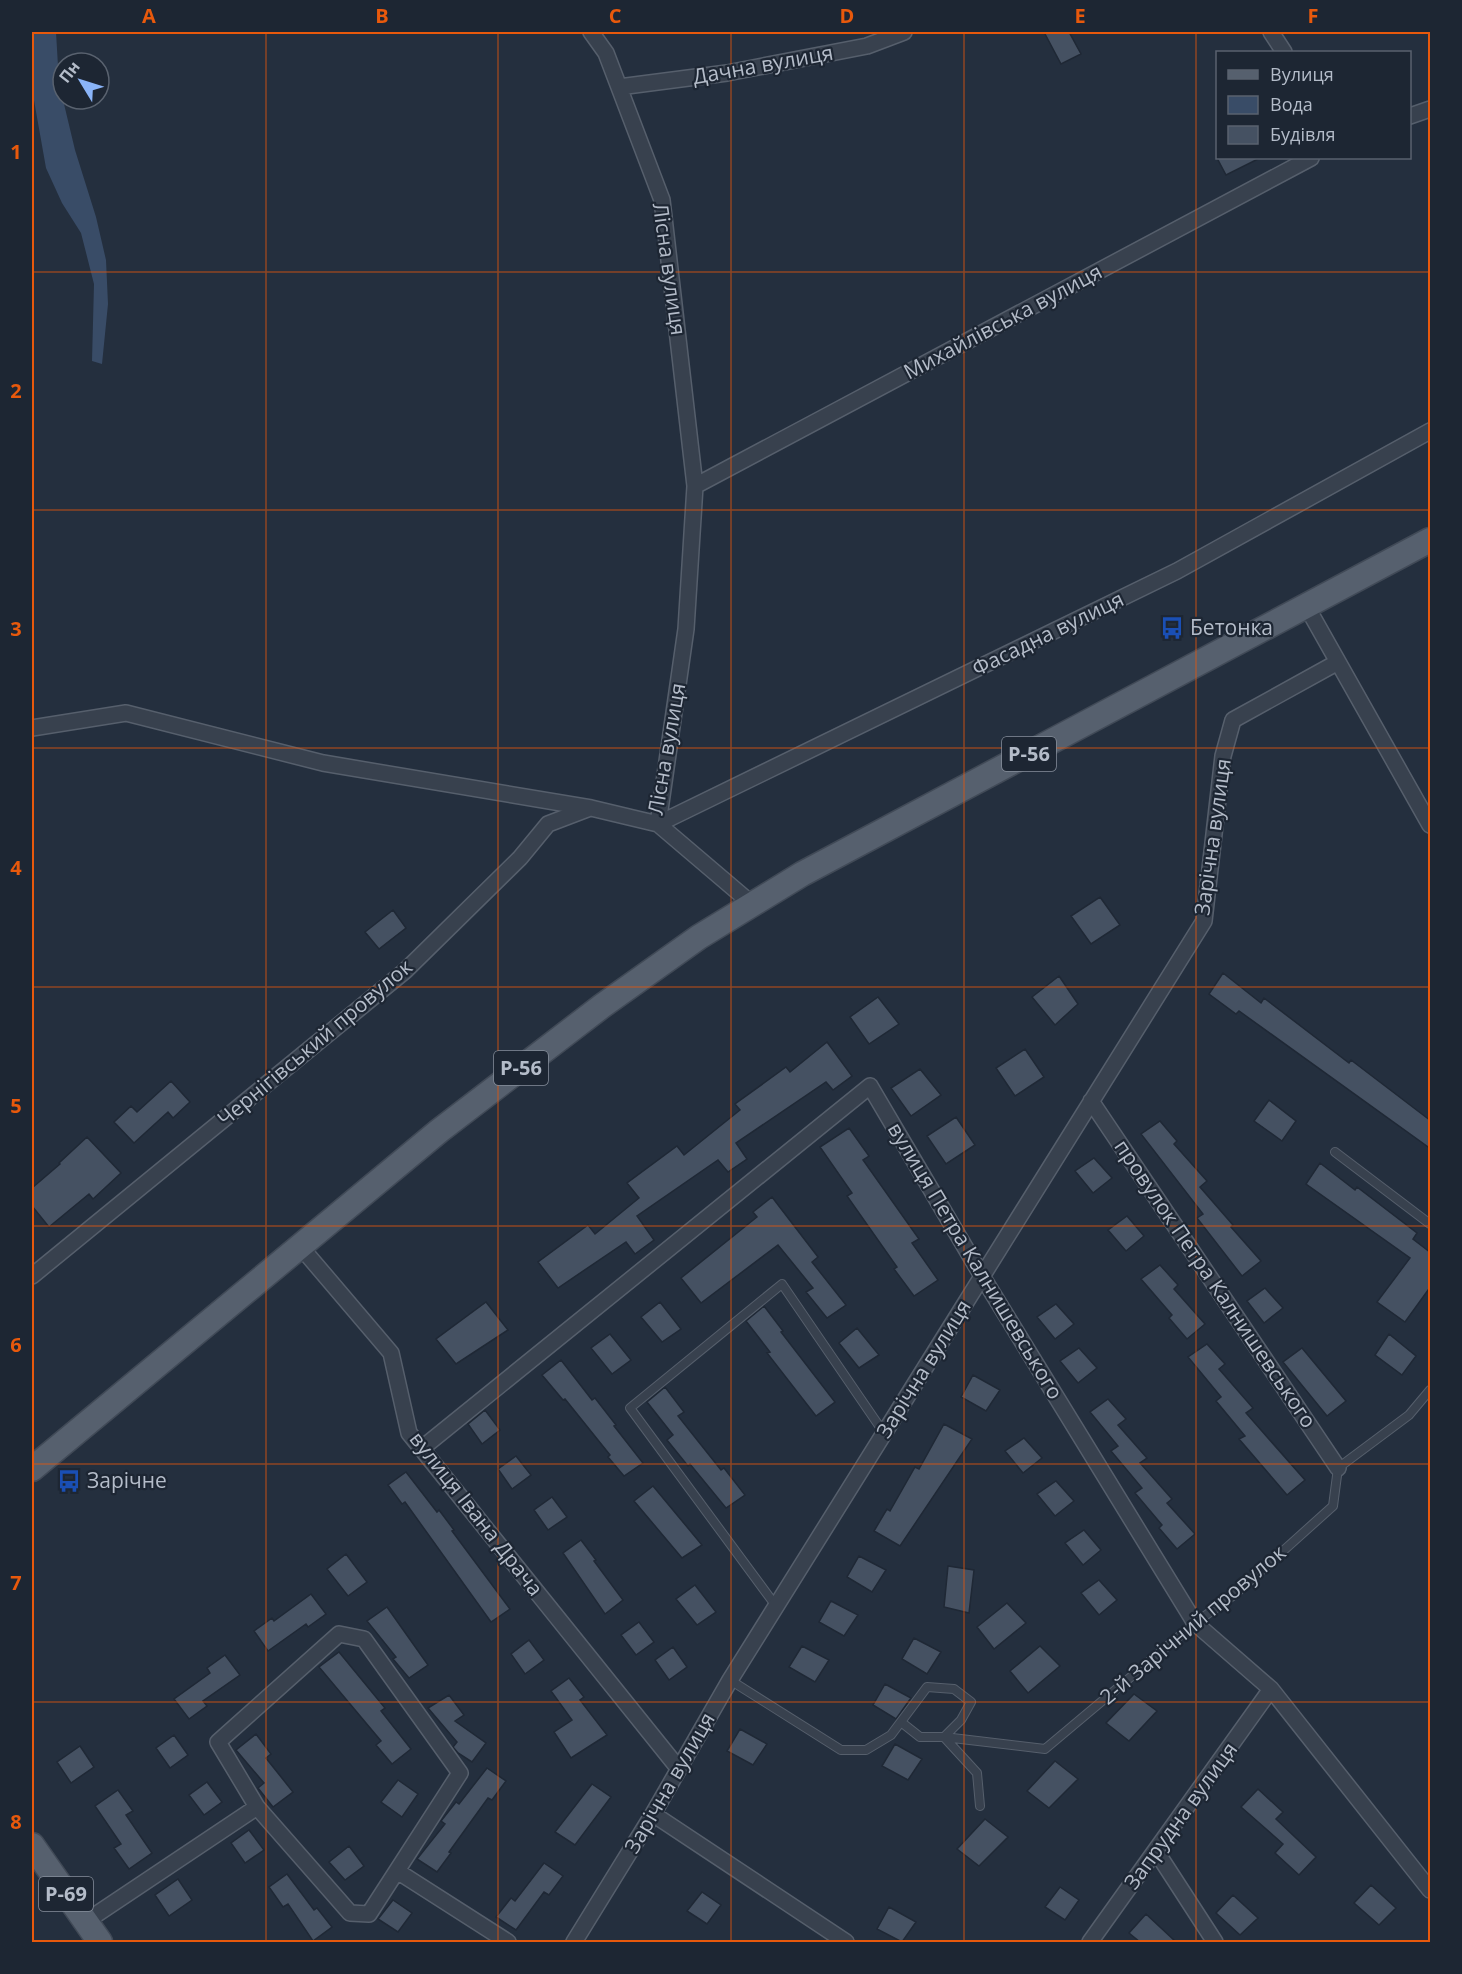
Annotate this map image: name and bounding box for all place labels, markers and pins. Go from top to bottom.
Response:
place label: Бетонка [1190,613,1273,641]
bus stop icon: Бетонка [1159,615,1185,641]
place label: Зарічне [87,1466,167,1494]
bus stop icon: Зарічне [56,1468,82,1494]

